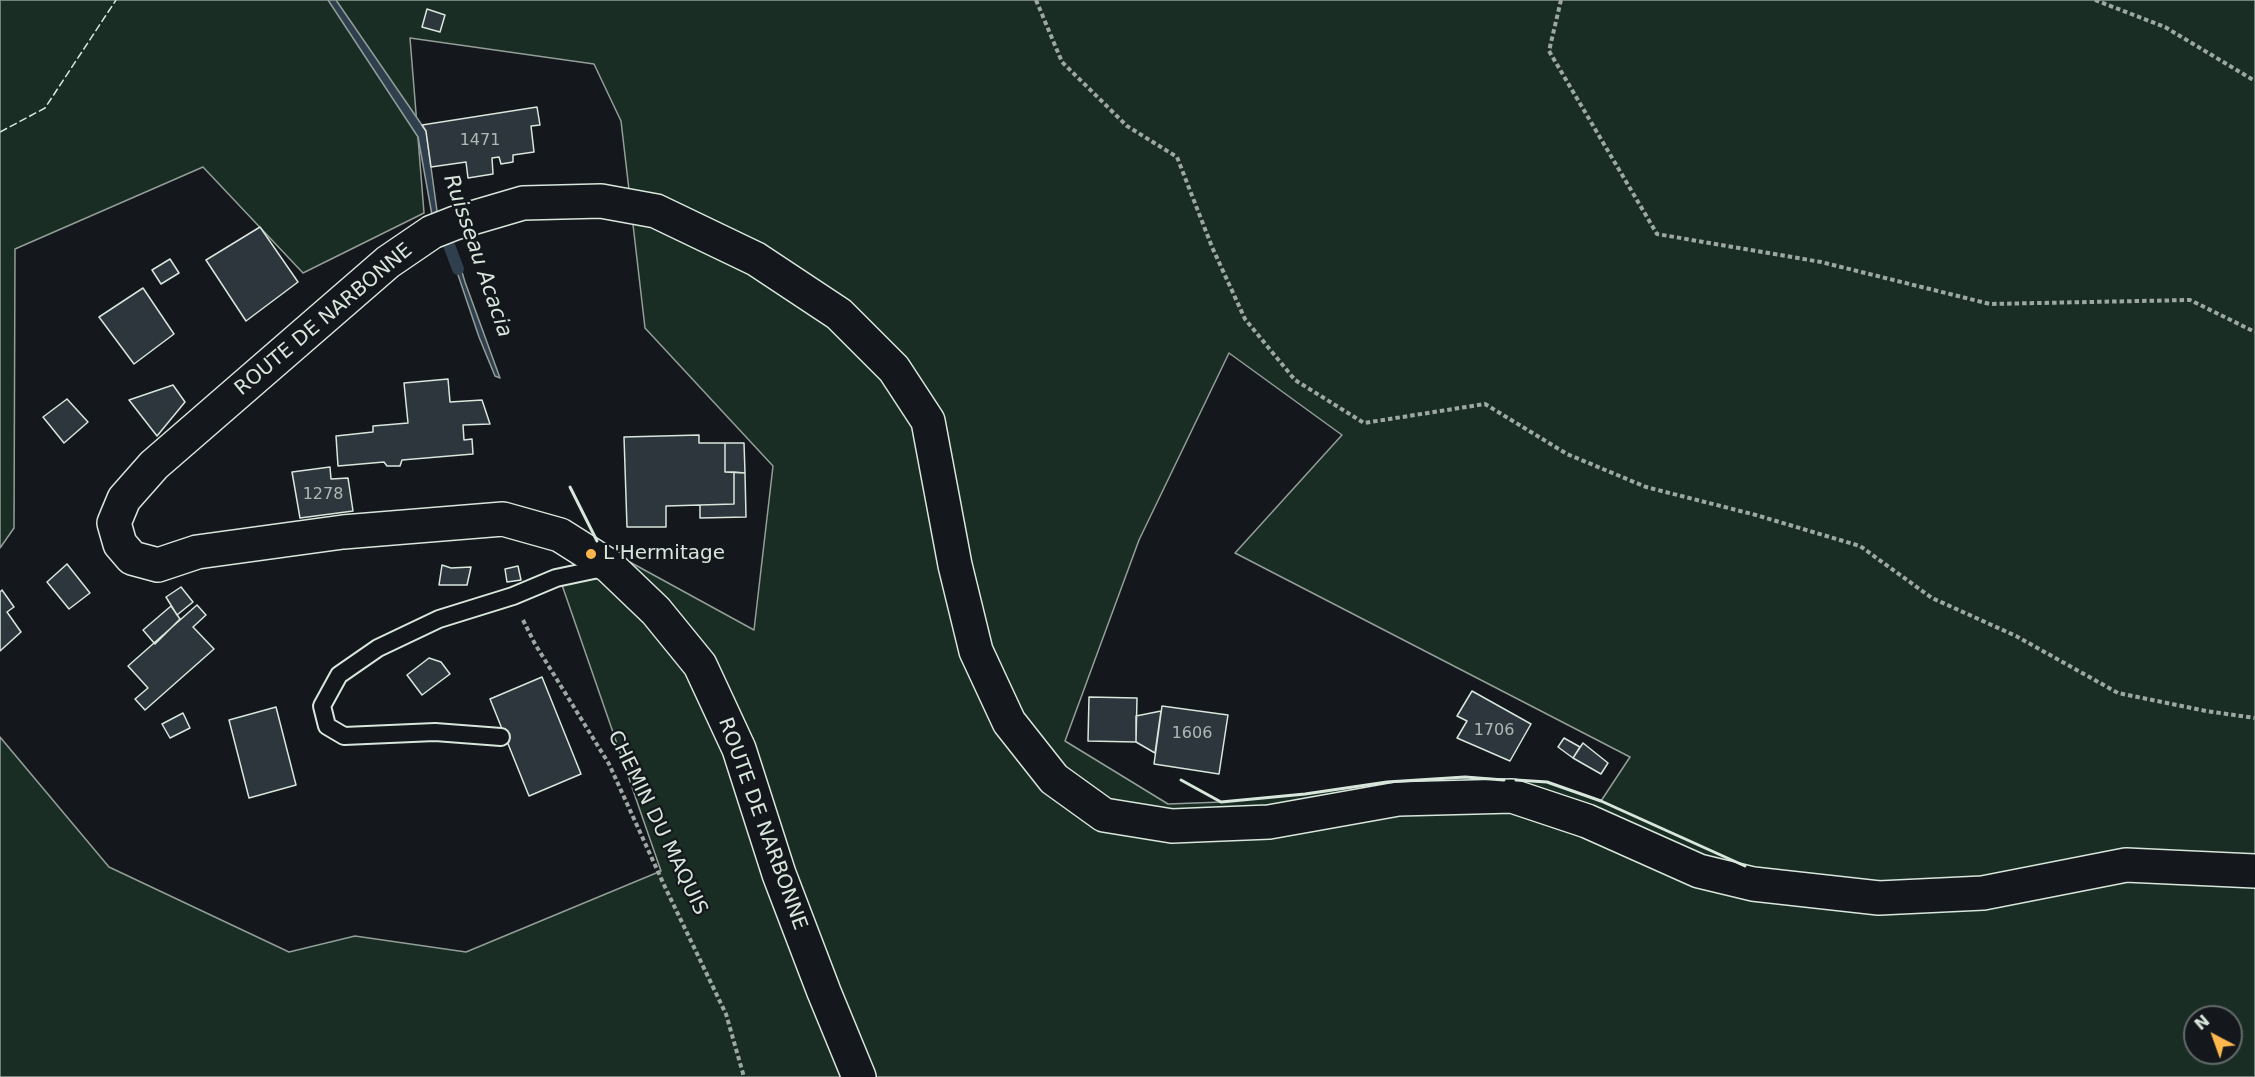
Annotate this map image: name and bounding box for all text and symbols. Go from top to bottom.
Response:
house number: 1471 [460,131,500,151]
water label: Ruisseau Acacia [437,171,517,341]
street label: ROUTE DE NARBONNE [230,239,418,401]
house number: 1278 [303,485,343,505]
place label: L'Hermitage [603,542,725,566]
marker: L'Hermitage [584,547,598,561]
street label: ROUTE DE NARBONNE [712,715,812,933]
house number: 1706 [1474,721,1514,741]
house number: 1606 [1172,724,1212,744]
street label: CHEMIN DU MAQUIS [602,727,712,919]
north arrow [2183,1005,2243,1065]
text: N [2191,1011,2213,1034]

